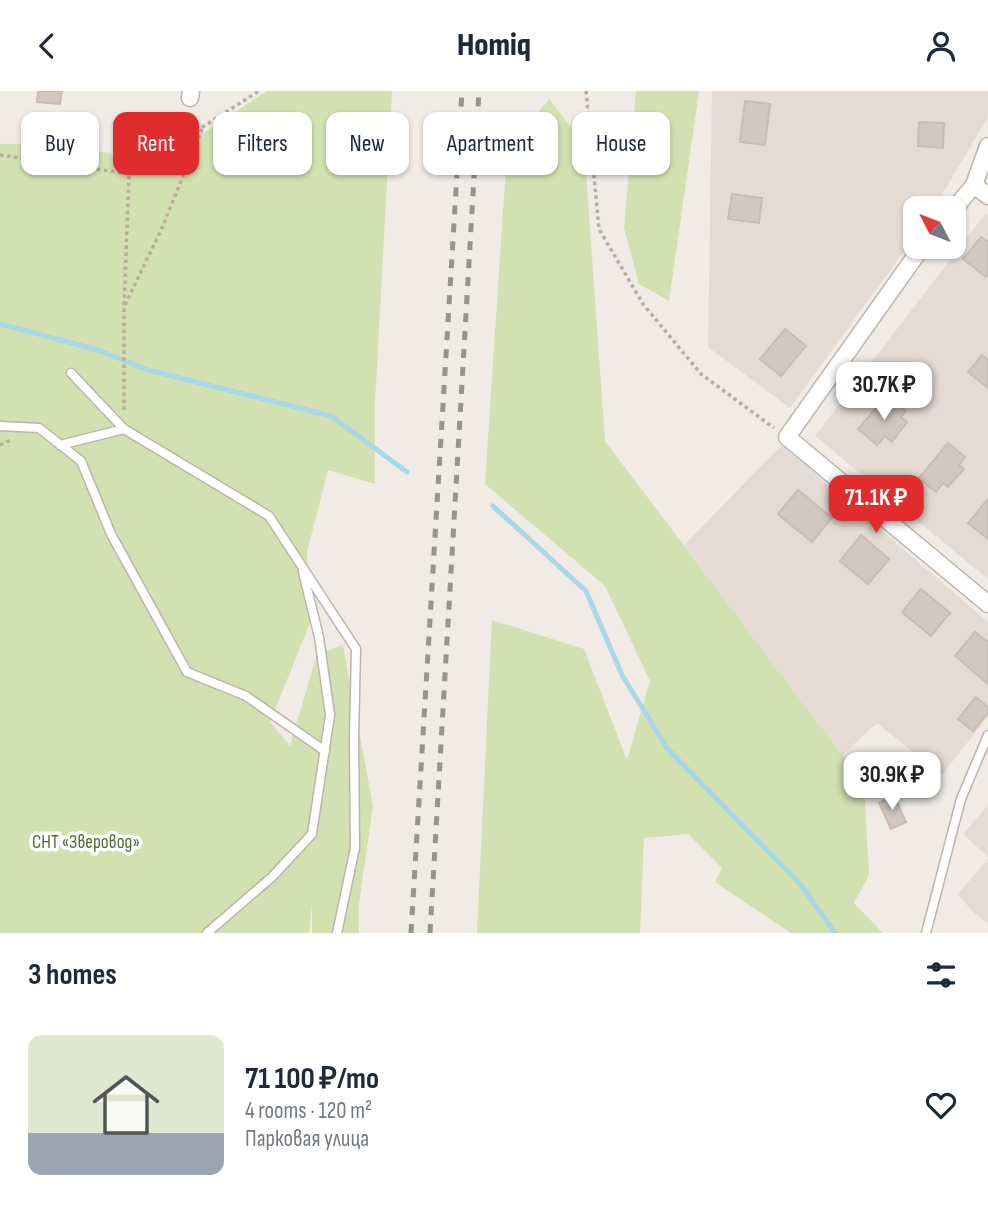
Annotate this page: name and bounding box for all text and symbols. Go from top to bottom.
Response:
text: Homiq [457,26,531,65]
icon: back [28,27,66,65]
icon: person [922,27,960,65]
chip: Buy [21,112,99,175]
chip: Rent [113,112,199,175]
chip: Filters [213,112,312,175]
chip: New [326,112,409,175]
chip: Apartment [423,112,558,175]
chip: House [572,112,670,175]
north arrow [903,196,966,259]
map controls [903,196,966,259]
pin: 30.7K ₽ [819,363,949,422]
text: 30.7K ₽ [852,371,916,399]
pin: 71.1K ₽ [811,475,941,535]
text: 71.1K ₽ [845,484,907,512]
pin: 30.9K ₽ [827,753,957,812]
text: 30.9K ₽ [860,761,924,789]
park label: СНТ «Зверовод» [32,831,140,854]
icon: filters [922,956,960,994]
text: 3 homes [28,957,117,993]
text: 71 100 ₽/mo [245,1061,379,1097]
icon: home [84,1063,168,1147]
icon: heart [922,1086,960,1124]
text: 4 rooms · 120 m² [245,1097,372,1125]
text: Парковая улица [245,1125,369,1153]

